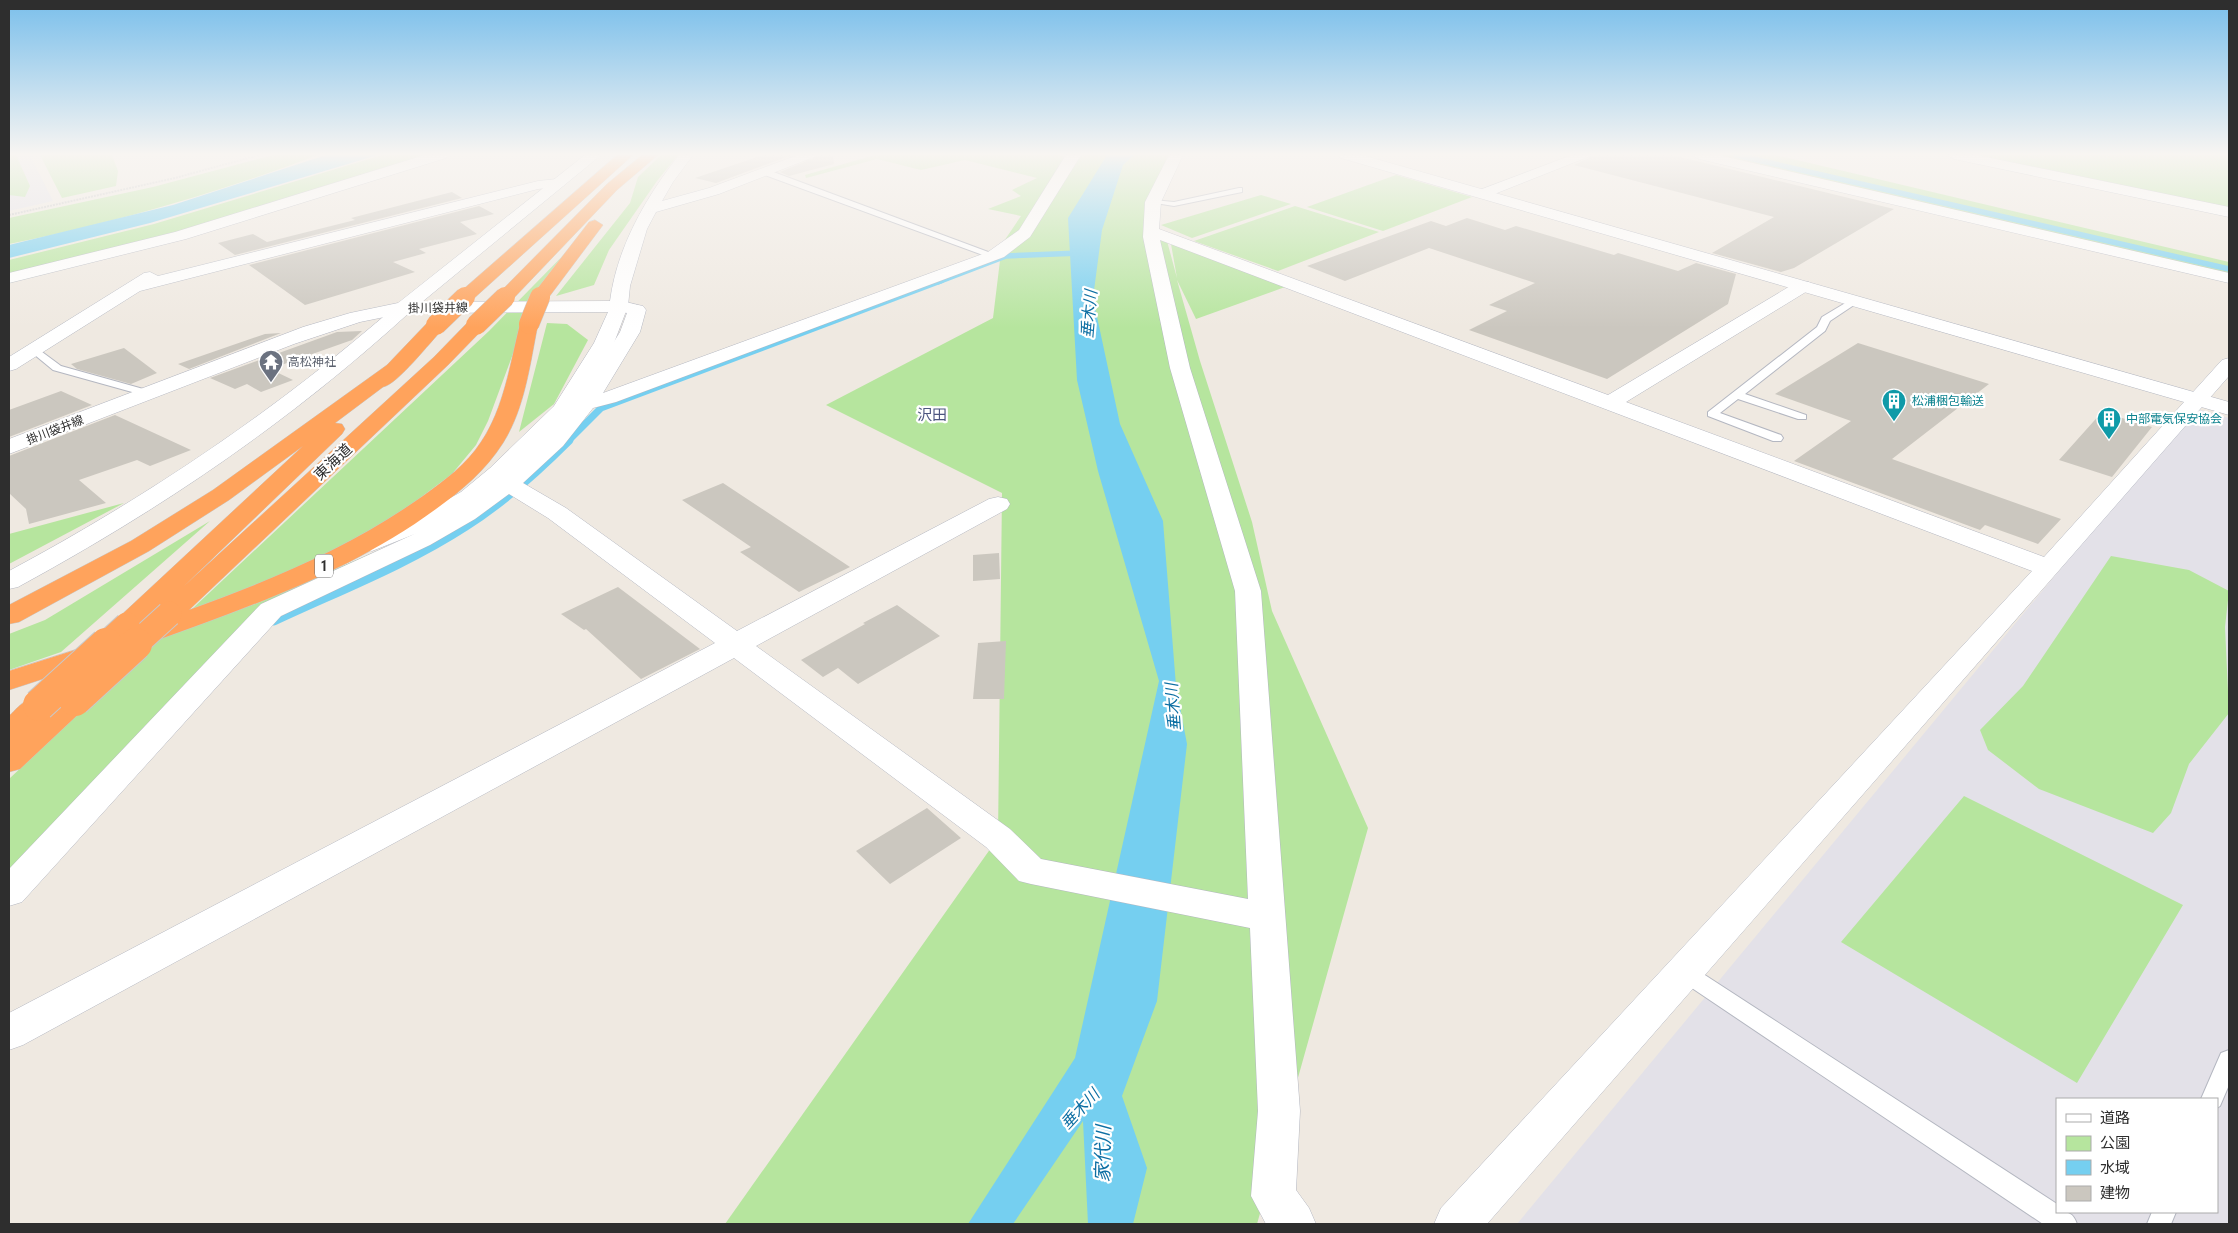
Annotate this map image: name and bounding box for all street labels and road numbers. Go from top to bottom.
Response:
street label: 掛川袋井線 [408,300,468,316]
street label: 掛川袋井線 [24,413,86,447]
street label: 東海道 [310,440,356,484]
road number: 1 [315,554,333,578]

